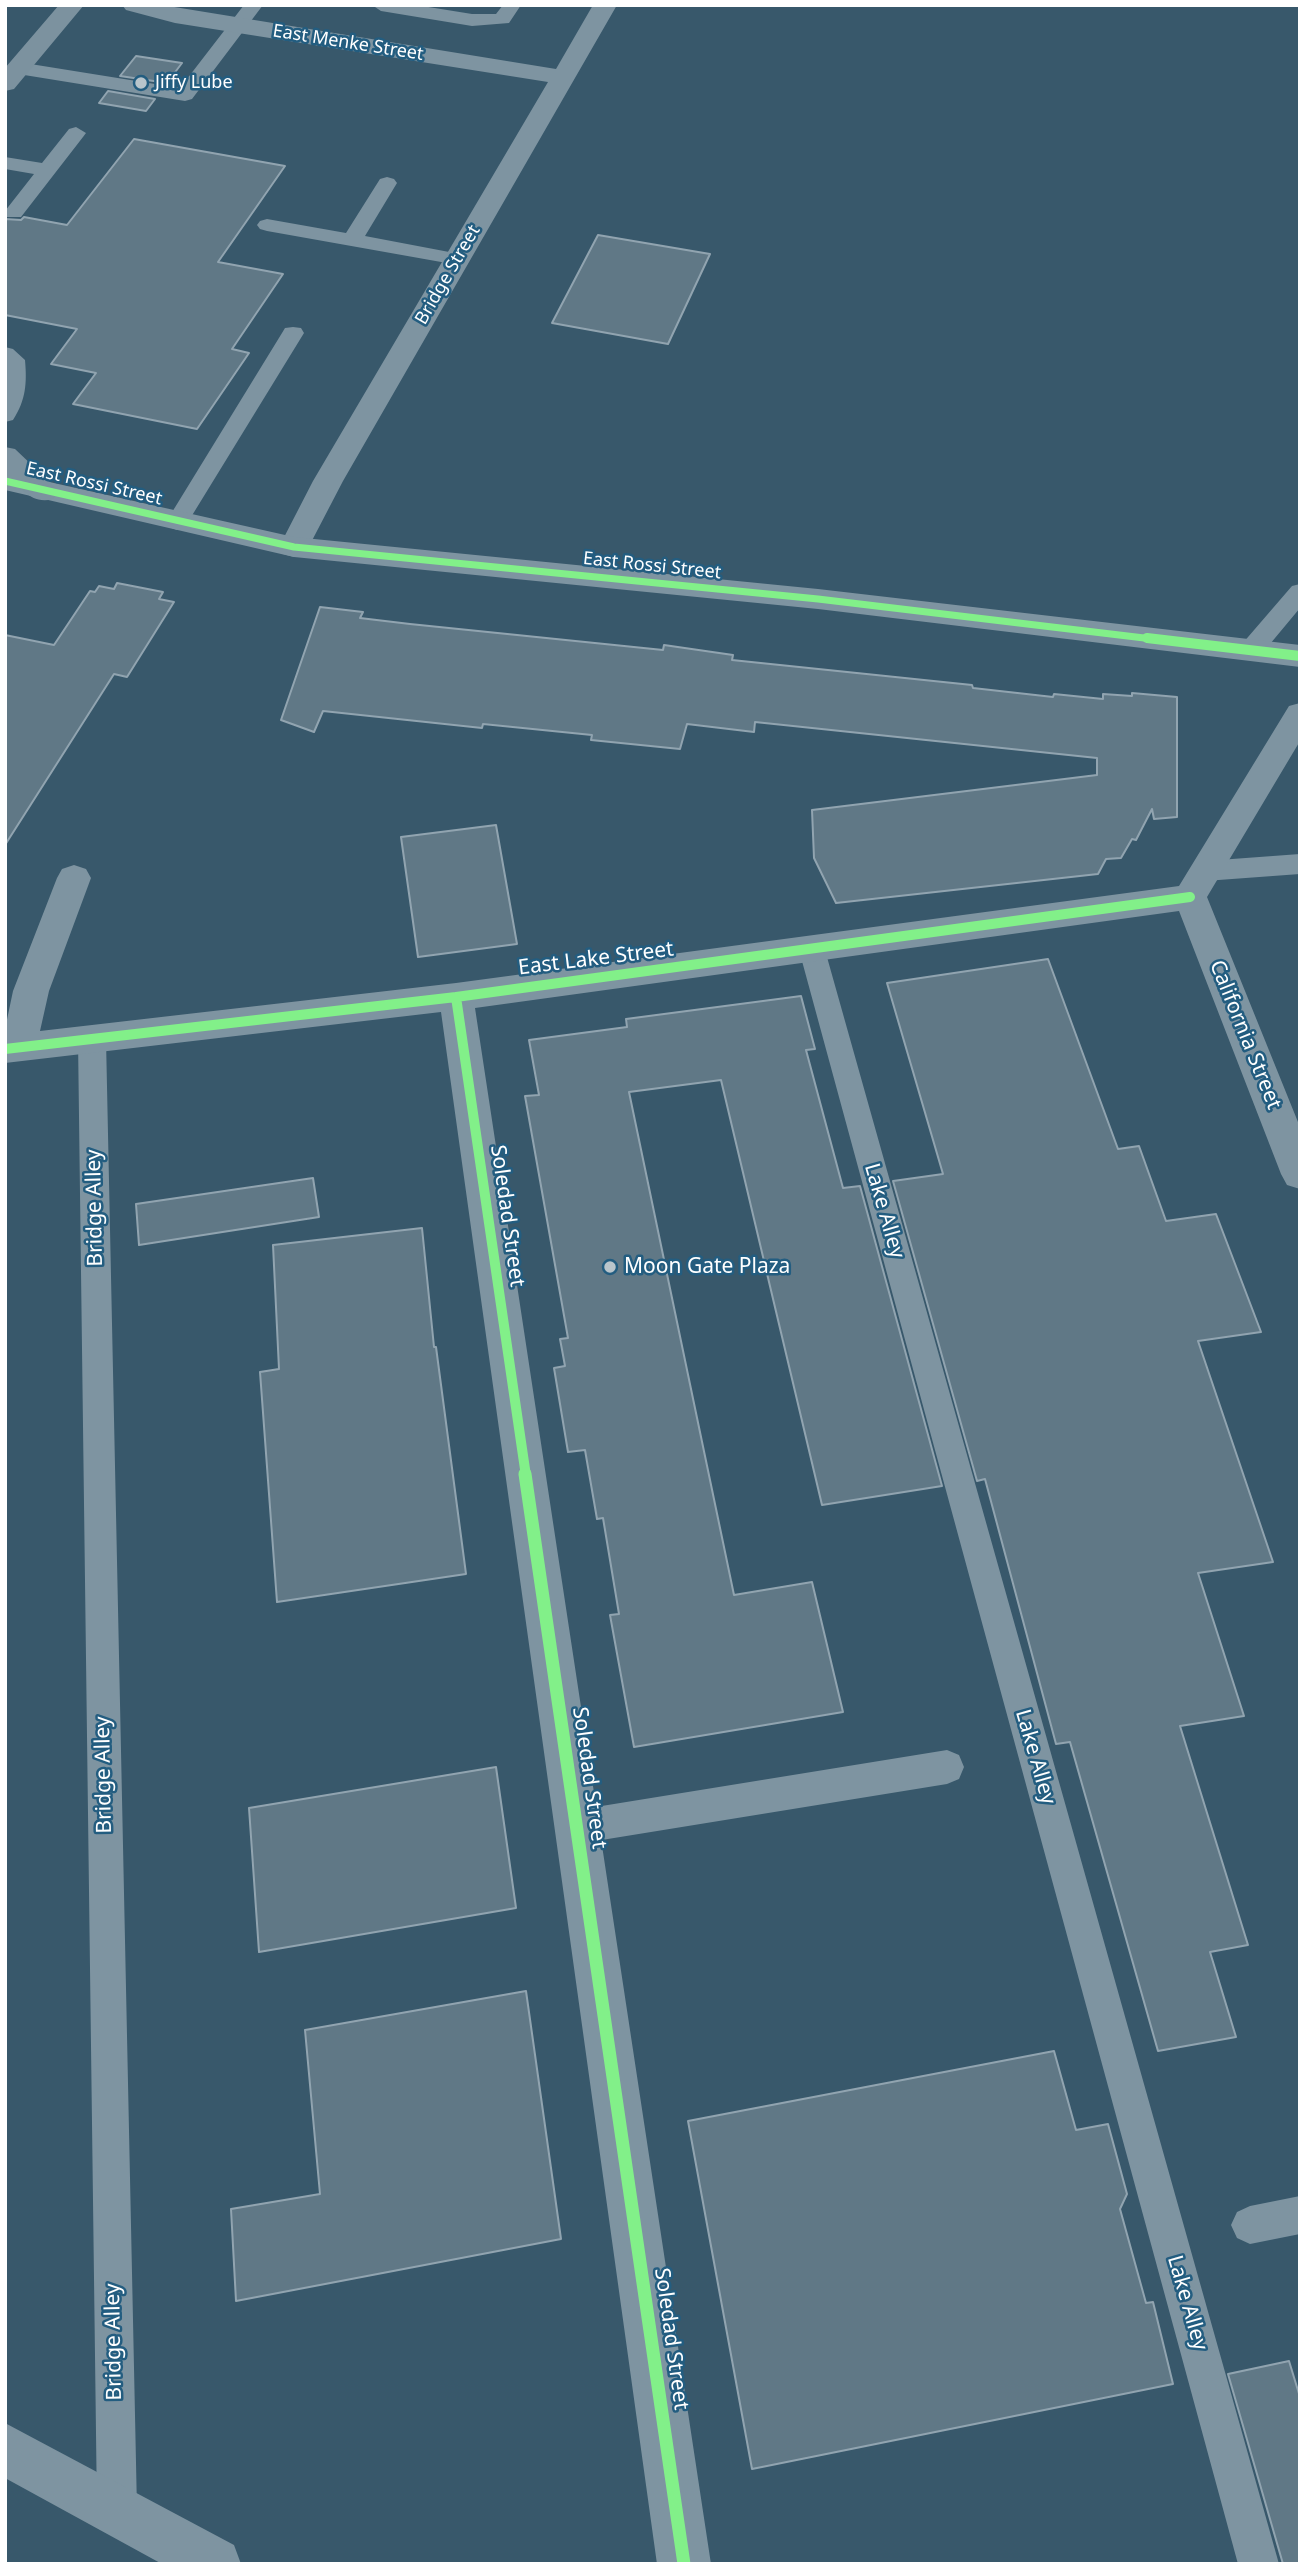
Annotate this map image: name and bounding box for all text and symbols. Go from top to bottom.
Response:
street label: East Menke Street [271,20,425,66]
place label: Jiffy Lube [155,72,233,94]
marker: Jiffy Lube [133,75,149,91]
street label: Bridge Street [411,222,485,328]
street label: East Rossi Street [24,458,164,510]
street label: East Rossi Street [582,548,722,584]
street label: East Lake Street [517,937,675,981]
street label: California Street [1204,957,1286,1113]
street label: Soledad Street [485,1143,529,1289]
street label: Bridge Alley [81,1149,109,1267]
street label: Lake Alley [858,1161,910,1261]
place label: Moon Gate Plaza [624,1254,790,1280]
marker: Moon Gate Plaza [602,1259,618,1275]
street label: Soledad Street [567,1705,611,1851]
street label: Lake Alley [1009,1707,1061,1807]
street label: Bridge Alley [90,1716,118,1834]
street label: Lake Alley [1161,2253,1213,2353]
street label: Soledad Street [649,2266,693,2412]
street label: Bridge Alley [100,2283,128,2401]

